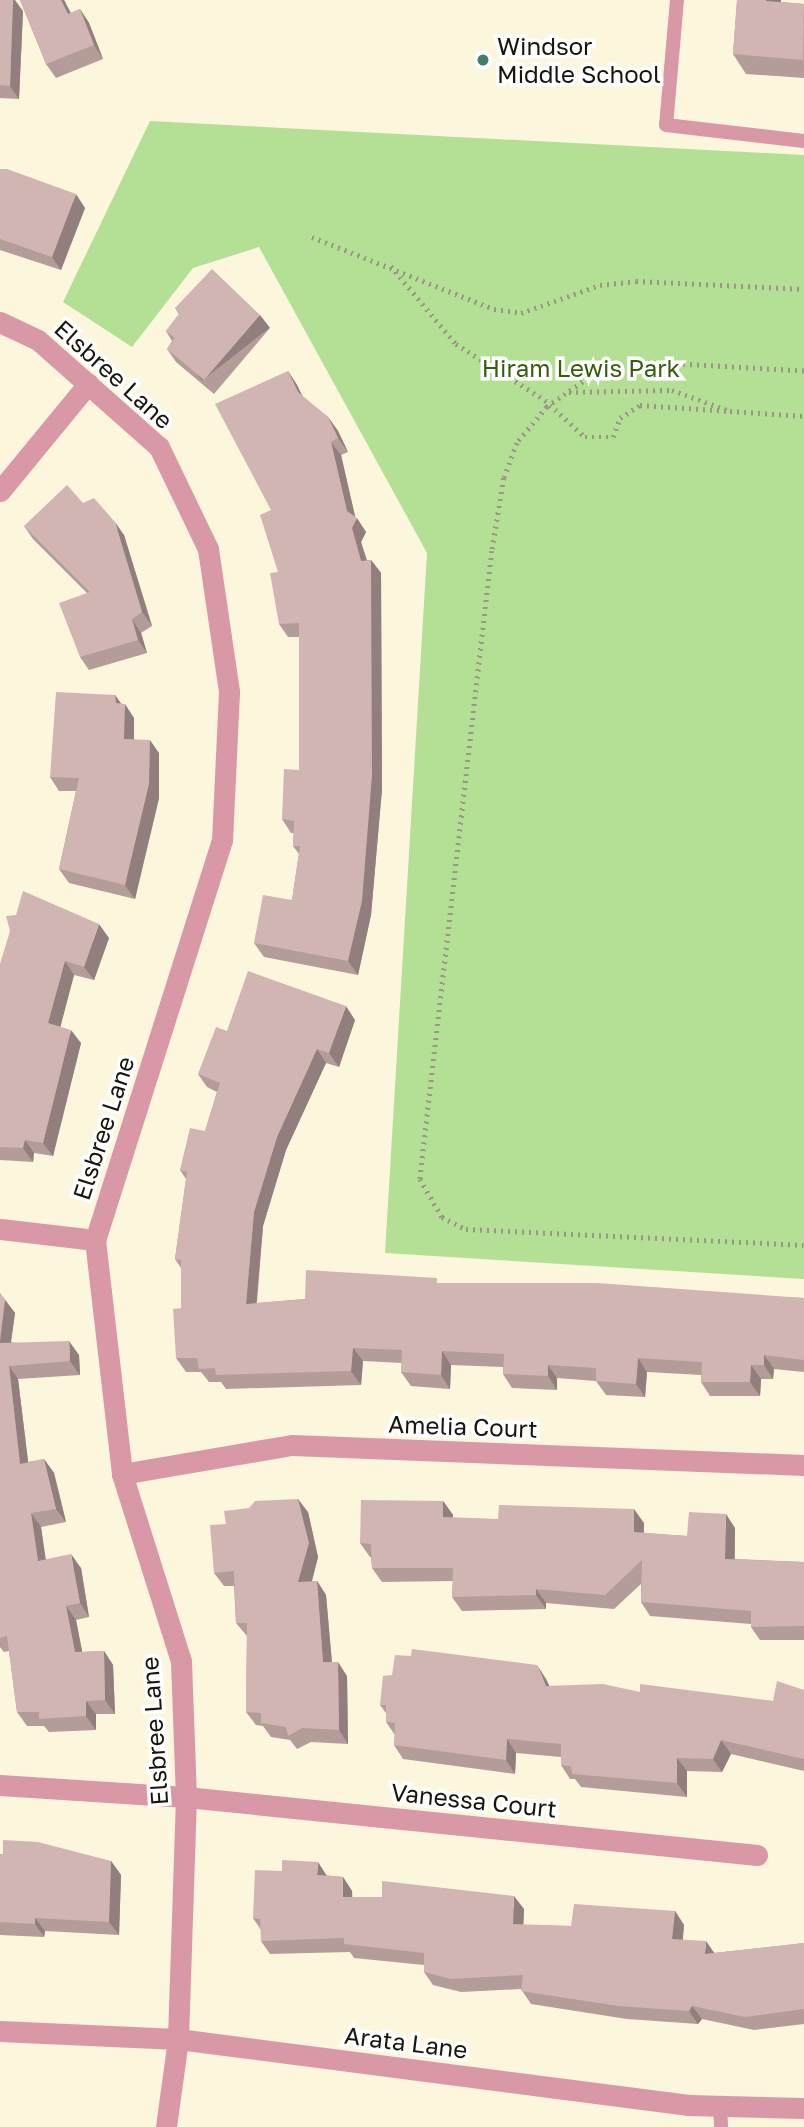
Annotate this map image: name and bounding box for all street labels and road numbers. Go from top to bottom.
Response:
street label: Elsbree Lane [49,313,179,435]
street label: Elsbree Lane [66,1053,140,1203]
street label: Amelia Court [388,1409,538,1443]
street label: Elsbree Lane [134,1656,174,1806]
street label: Vanessa Court [390,1777,558,1823]
street label: Arata Lane [343,2020,469,2064]

